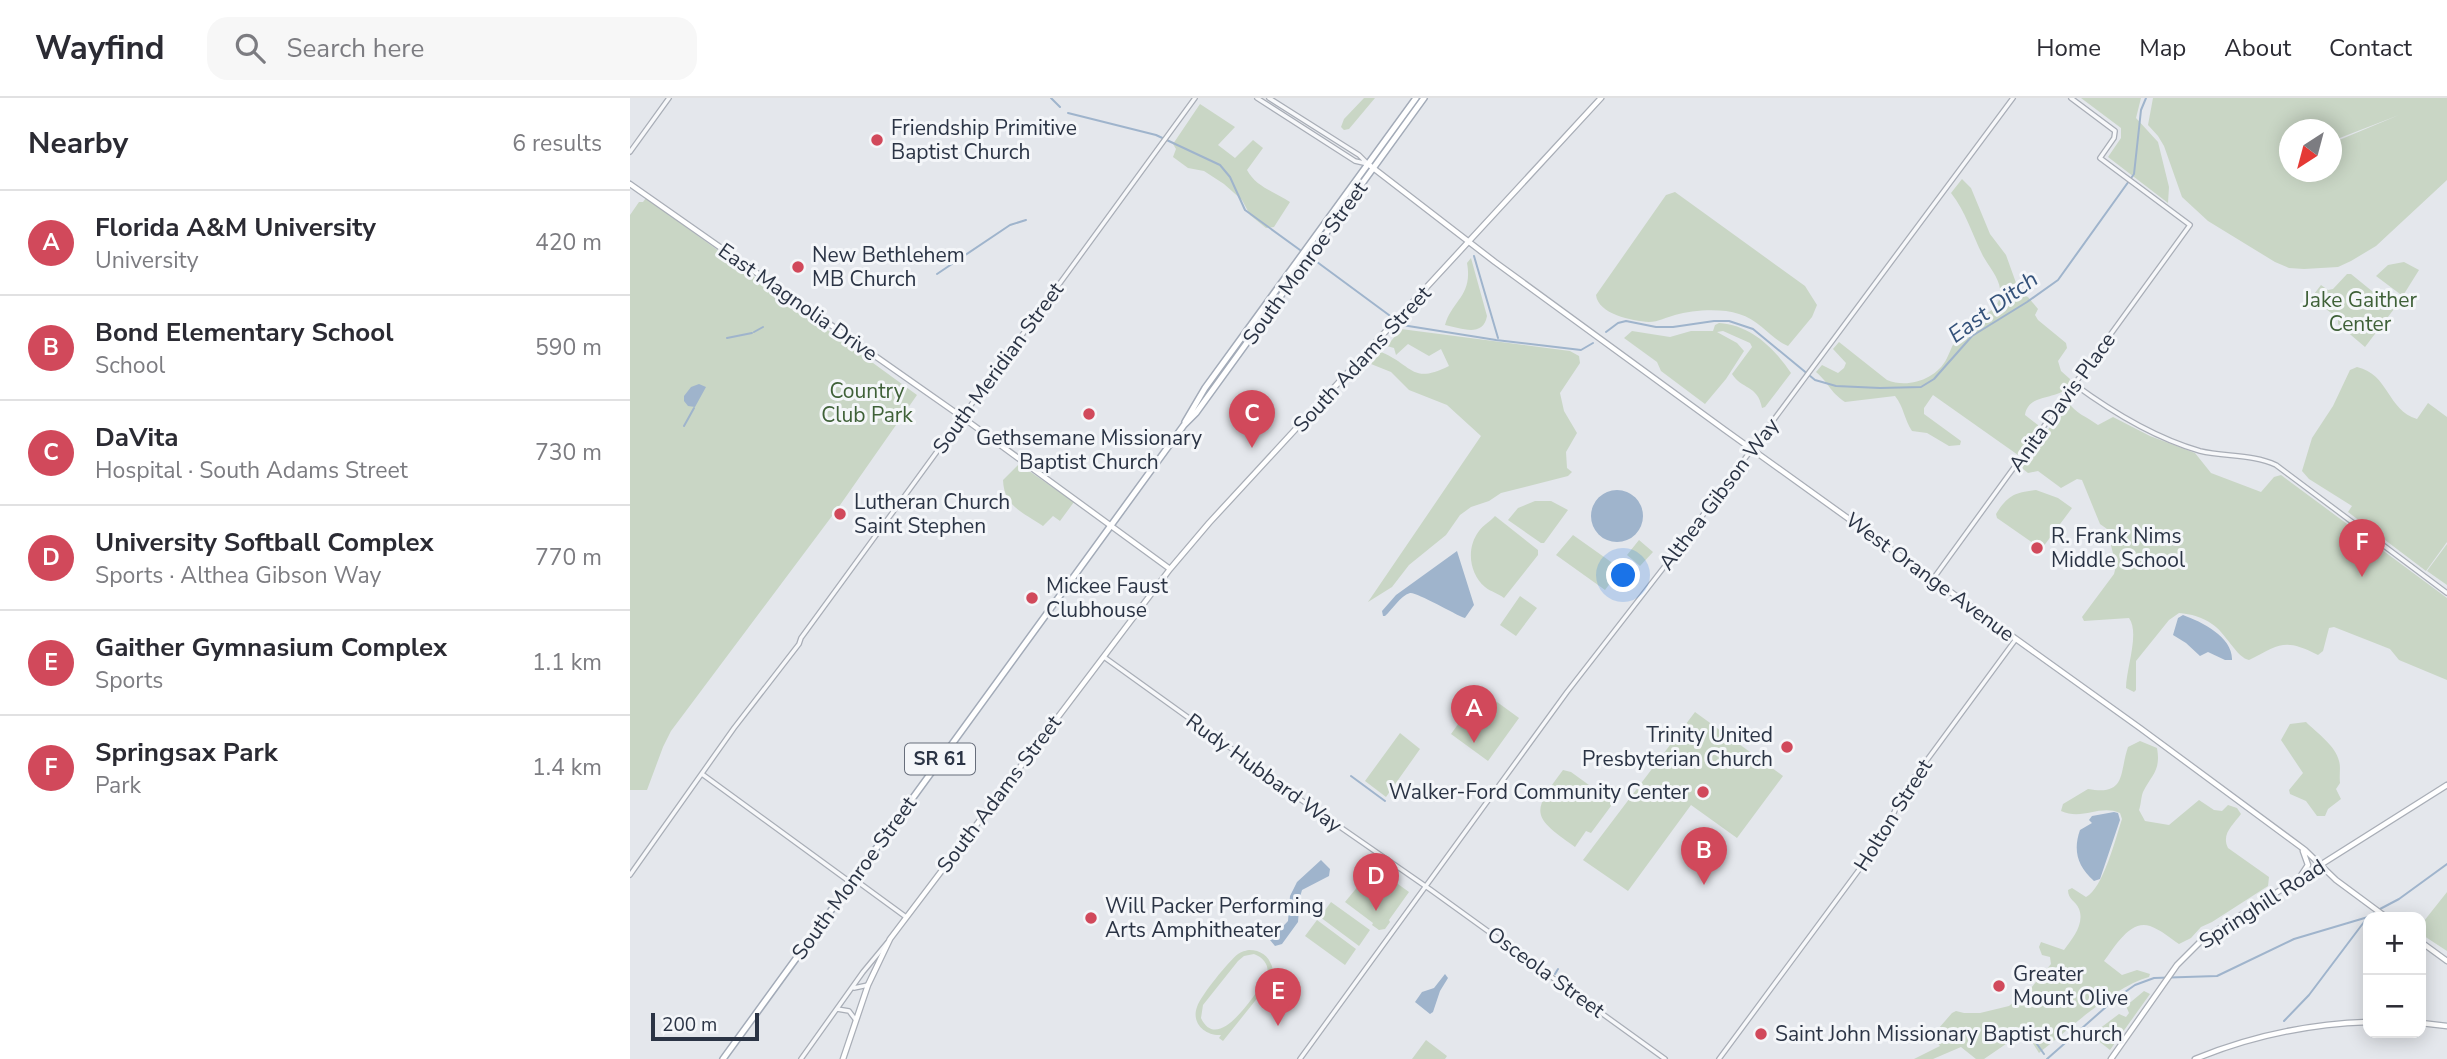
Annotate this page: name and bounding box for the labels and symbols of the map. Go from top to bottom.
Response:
place label: Friendship Primitive Baptist Church [891,114,1077,166]
north arrow [2279,119,2342,182]
marker: Friendship Primitive Baptist Church [869,132,885,148]
street label: South Monroe Street [1236,175,1374,350]
street label: East Magnolia Drive [713,237,883,367]
place label: New Bethlehem MB Church [812,241,965,293]
marker: New Bethlehem MB Church [790,259,806,275]
water label: East Ditch [1942,264,2044,350]
street label: South Meridian Street [926,276,1070,459]
street label: South Adams Street [1287,279,1438,438]
park label: Jake Gaither Center [2302,286,2417,338]
street label: Anita Davis Place [2002,327,2122,477]
park label: Country Club Park [821,377,913,429]
pin: C [1229,390,1275,448]
marker: Gethsemane Missionary Baptist Church [1081,406,1097,422]
street label: Althea Gibson Way [1653,412,1786,576]
place label: Gethsemane Missionary Baptist Church [976,424,1202,476]
place label: Lutheran Church Saint Stephen [854,488,1010,540]
marker: Lutheran Church Saint Stephen [832,506,848,522]
street label: West Orange Avenue [1840,506,2020,648]
pin: F [2339,519,2385,577]
place label: R. Frank Nims Middle School [2051,522,2186,574]
marker: R. Frank Nims Middle School [2029,540,2045,556]
your location [1606,558,1640,592]
place label: Mickee Faust Clubhouse [1046,572,1169,624]
marker: Mickee Faust Clubhouse [1024,590,1040,606]
pin: A [1451,685,1497,743]
street label: Rudy Hubbard Way [1180,707,1348,839]
street label: South Adams Street [931,709,1068,878]
place label: Trinity United Presbyterian Church [1582,721,1773,773]
marker: Trinity United Presbyterian Church [1779,739,1795,755]
road number: SR 61 [905,744,975,774]
street label: Holton Street [1847,753,1939,876]
place label: Walker-Ford Community Center [1389,778,1689,806]
marker: Walker-Ford Community Center [1695,784,1711,800]
street label: South Monroe Street [785,790,923,965]
pin: B [1681,827,1727,885]
pin: D [1353,853,1399,911]
street label: Springhill Road [2193,853,2331,955]
place label: Will Packer Performing Arts Amphitheater [1105,892,1324,944]
marker: Will Packer Performing Arts Amphitheater [1083,910,1099,926]
street label: Osceola Street [1482,920,1611,1024]
place label: Greater Mount Olive [2013,960,2128,1012]
pin: E [1255,968,1301,1026]
marker: Greater Mount Olive [1991,978,2007,994]
scale bar [651,1010,760,1042]
place label: Saint John Missionary Baptist Church [1775,1020,2123,1048]
marker: Saint John Missionary Baptist Church [1753,1026,1769,1042]

